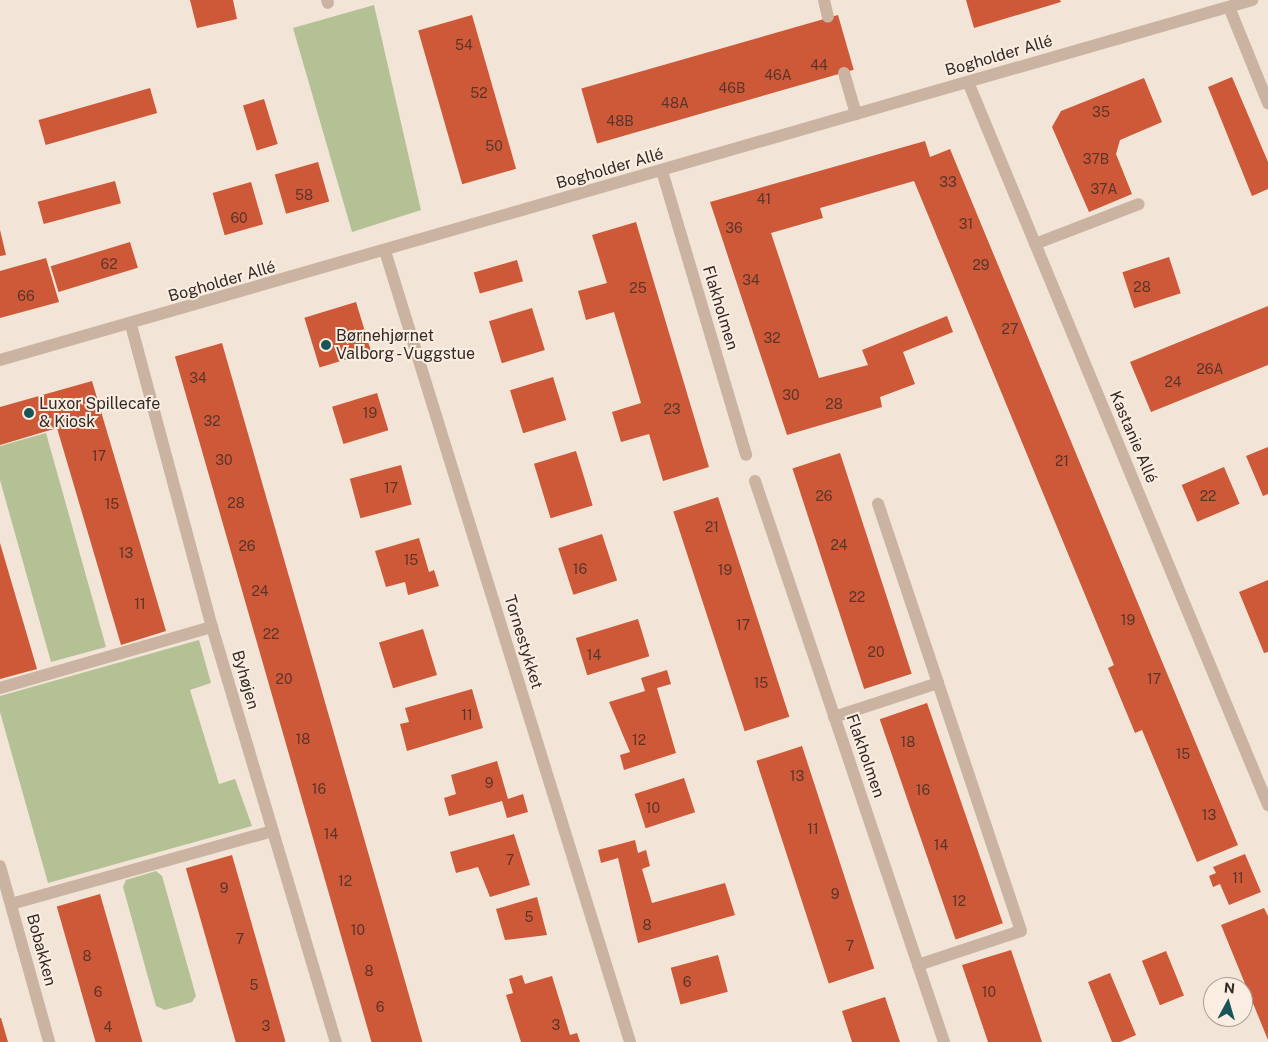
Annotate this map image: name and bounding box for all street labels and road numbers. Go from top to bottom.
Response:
street label: Bogholder Allé [943,32,1055,80]
street label: Bogholder Allé [554,145,666,193]
street label: Bogholder Allé [166,258,278,306]
street label: Flakholmen [698,263,742,353]
street label: Kastanie Allé [1105,388,1161,486]
street label: Tornestykket [500,593,546,691]
street label: Byhøjen [227,648,263,712]
street label: Flakholmen [842,712,888,800]
street label: Bobakken [22,912,60,988]

